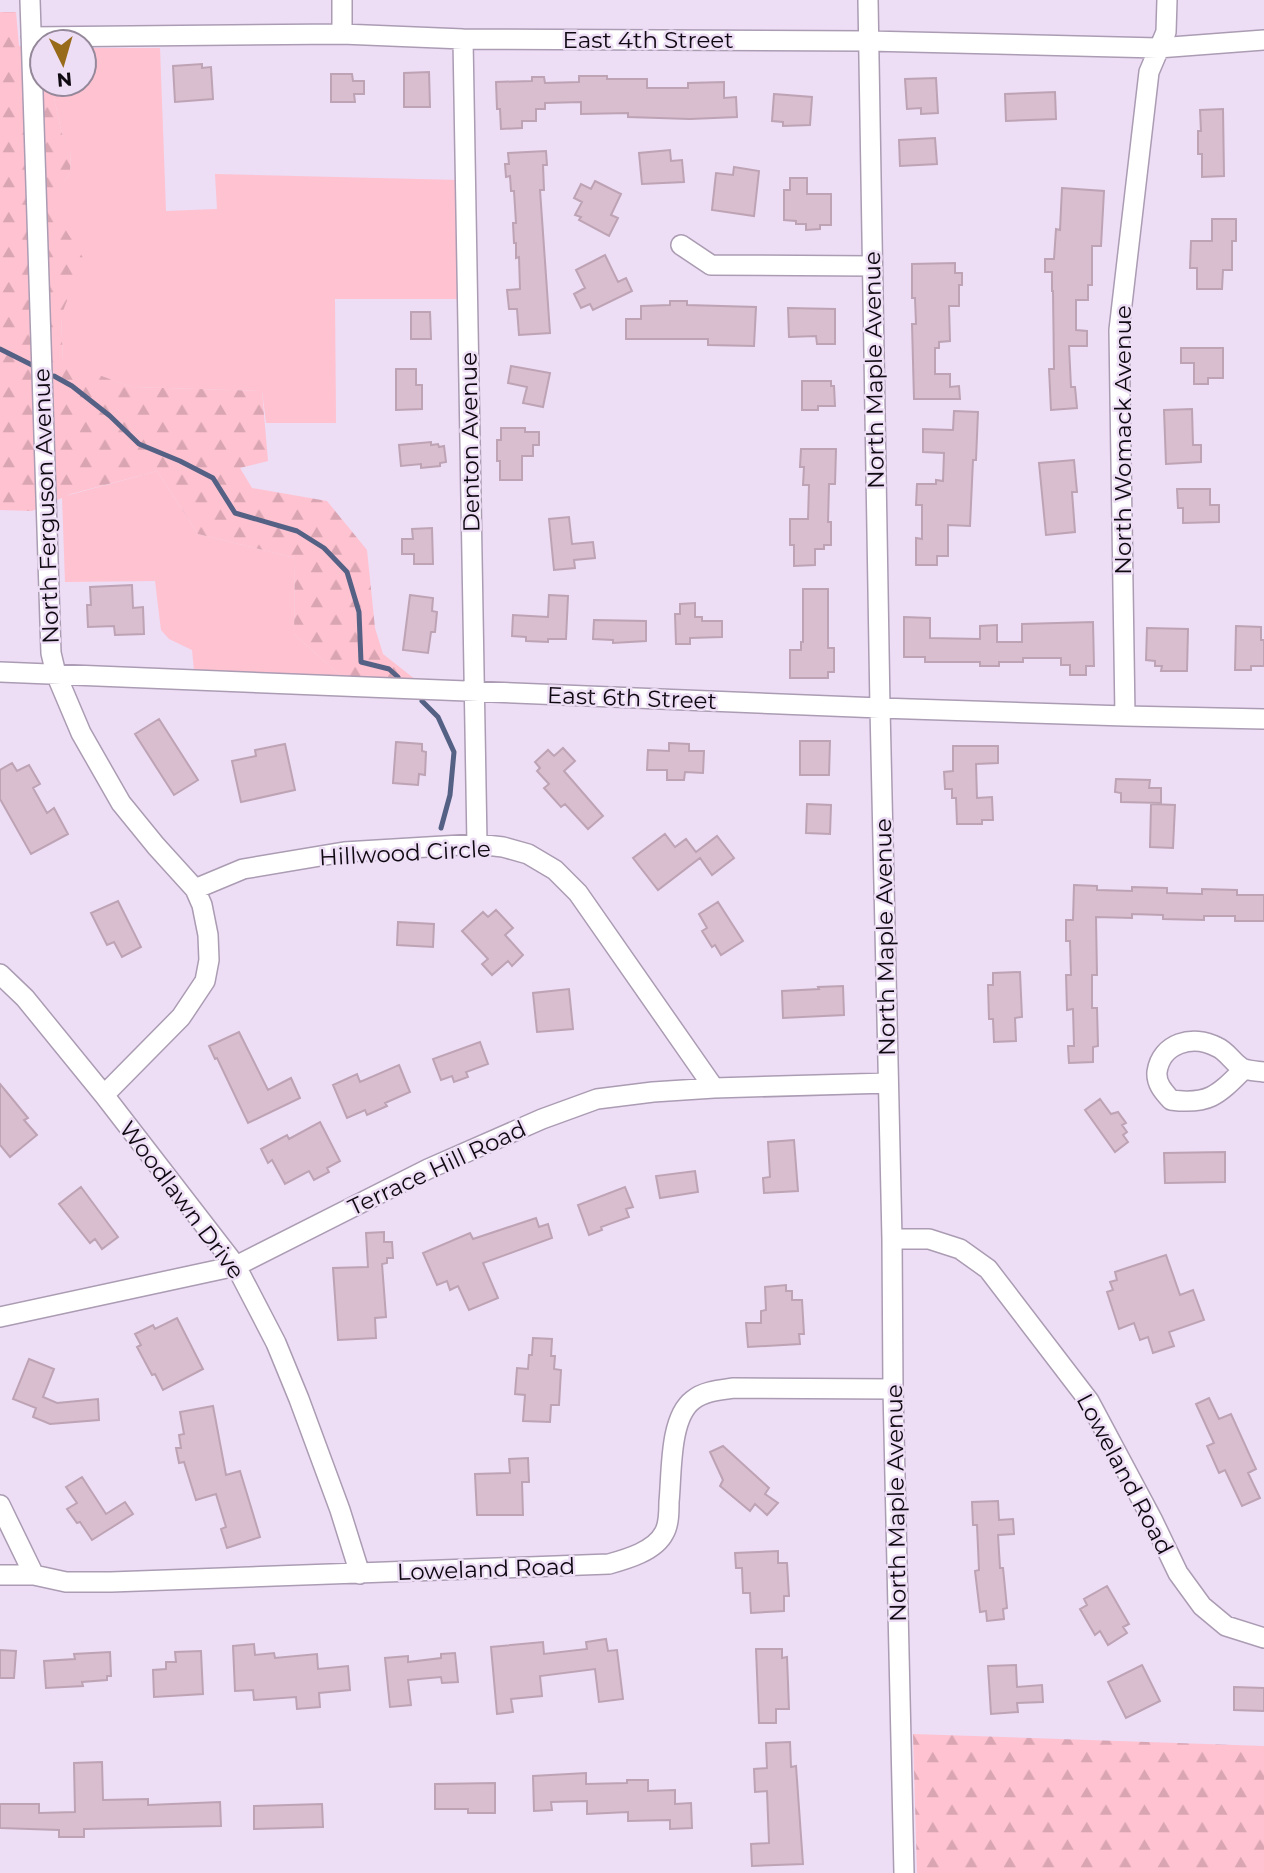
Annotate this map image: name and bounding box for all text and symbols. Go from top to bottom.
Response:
street label: East 4th Street [562,26,734,54]
north arrow [28,28,98,98]
text: N [56,67,73,92]
street label: North Maple Avenue [858,251,890,489]
street label: North Womack Avenue [1109,305,1137,575]
street label: Denton Avenue [454,352,486,532]
street label: North Ferguson Avenue [27,368,65,644]
street label: East 6th Street [547,681,717,715]
street label: North Maple Avenue [869,818,901,1056]
street label: Hillwood Circle [318,835,492,871]
street label: Terrace Hill Road [344,1115,530,1221]
street label: Woodlawn Drive [114,1116,250,1284]
street label: North Maple Avenue [880,1384,912,1622]
street label: Loweland Road [1071,1389,1179,1559]
street label: Loweland Road [396,1552,576,1586]

